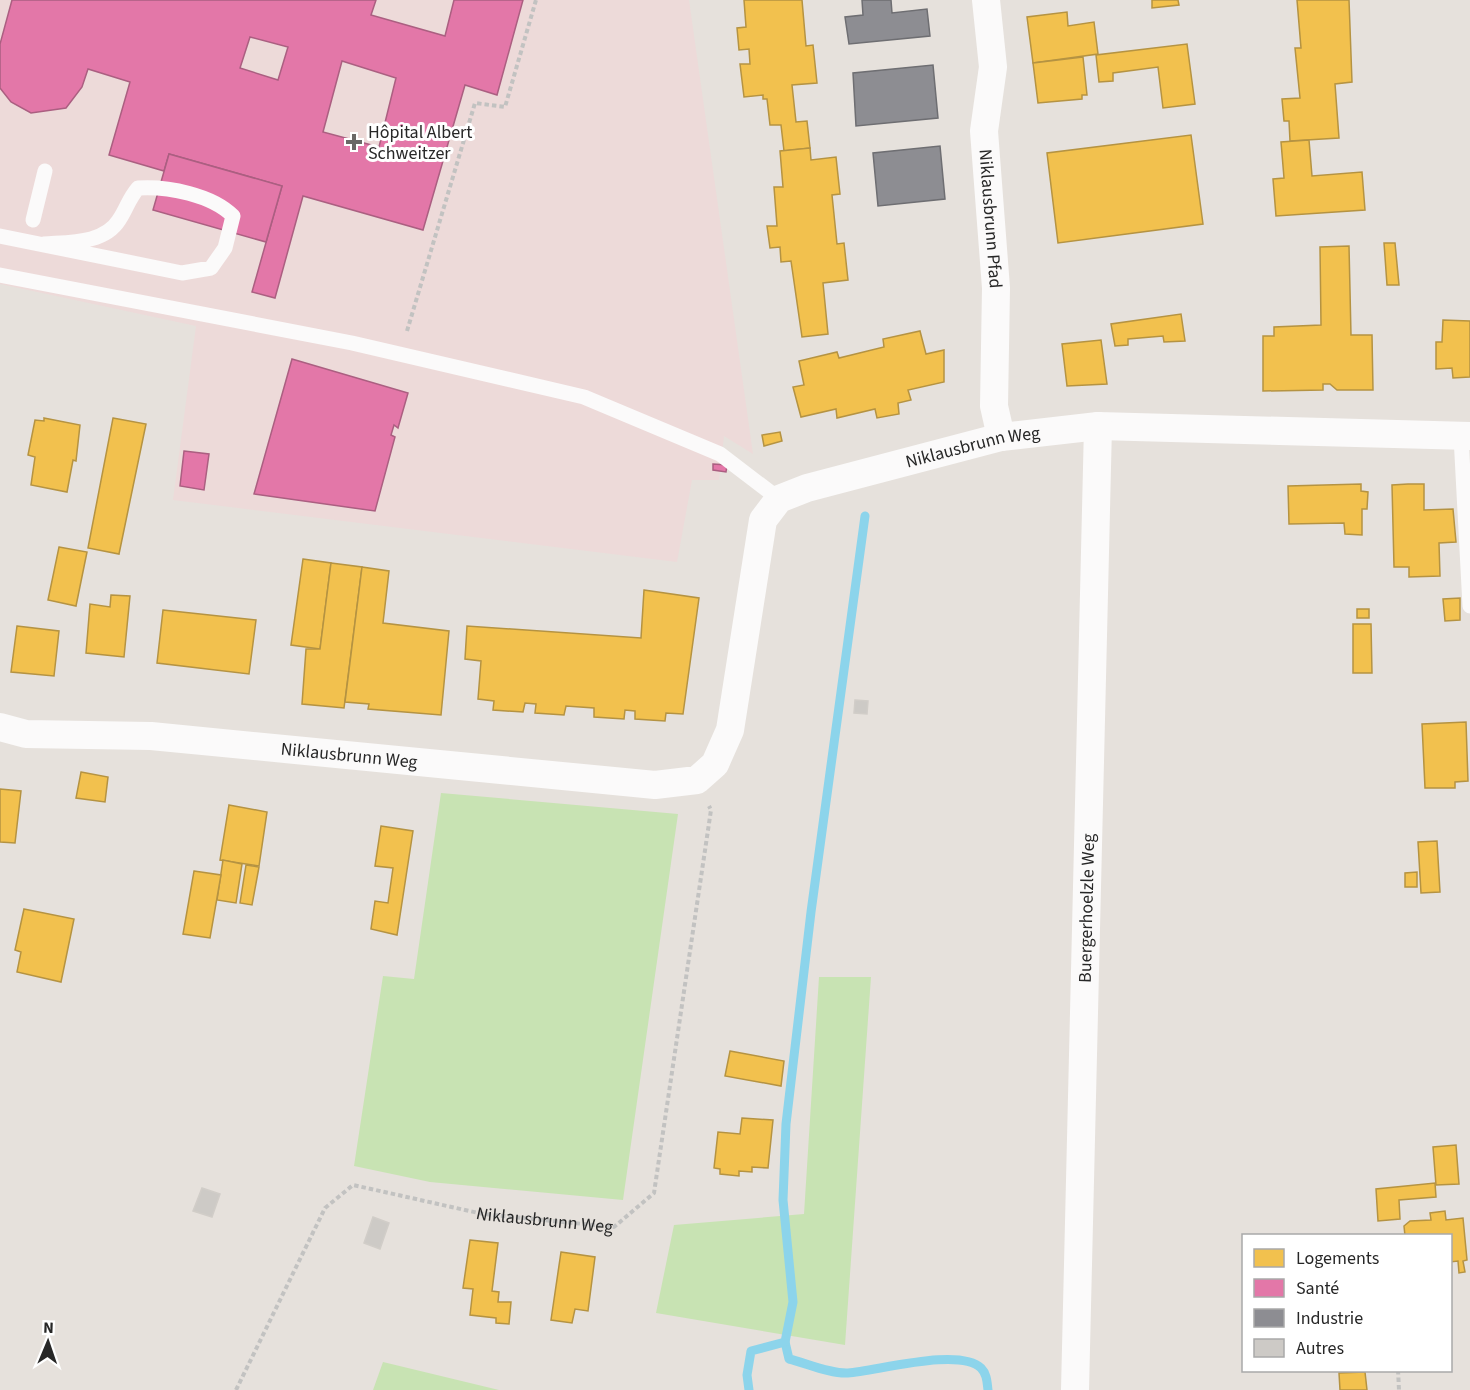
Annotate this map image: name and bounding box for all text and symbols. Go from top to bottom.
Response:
place label: Hôpital Albert Schweitzer [368,120,472,166]
marker: Hôpital Albert Schweitzer [345,133,363,151]
street label: Niklausbrunn Pfad [972,148,1008,289]
street label: Niklausbrunn Weg [903,421,1041,475]
street label: Niklausbrunn Weg [280,737,419,775]
street label: Buergerhoelzle Weg [1073,833,1101,983]
street label: Niklausbrunn Weg [474,1201,614,1240]
legend [1242,1234,1452,1372]
text: Logements [1296,1246,1379,1271]
text: Santé [1296,1276,1339,1301]
text: Industrie [1296,1306,1363,1331]
north arrow [18,1312,78,1372]
text: N [43,1317,54,1339]
text: Autres [1296,1336,1344,1361]

